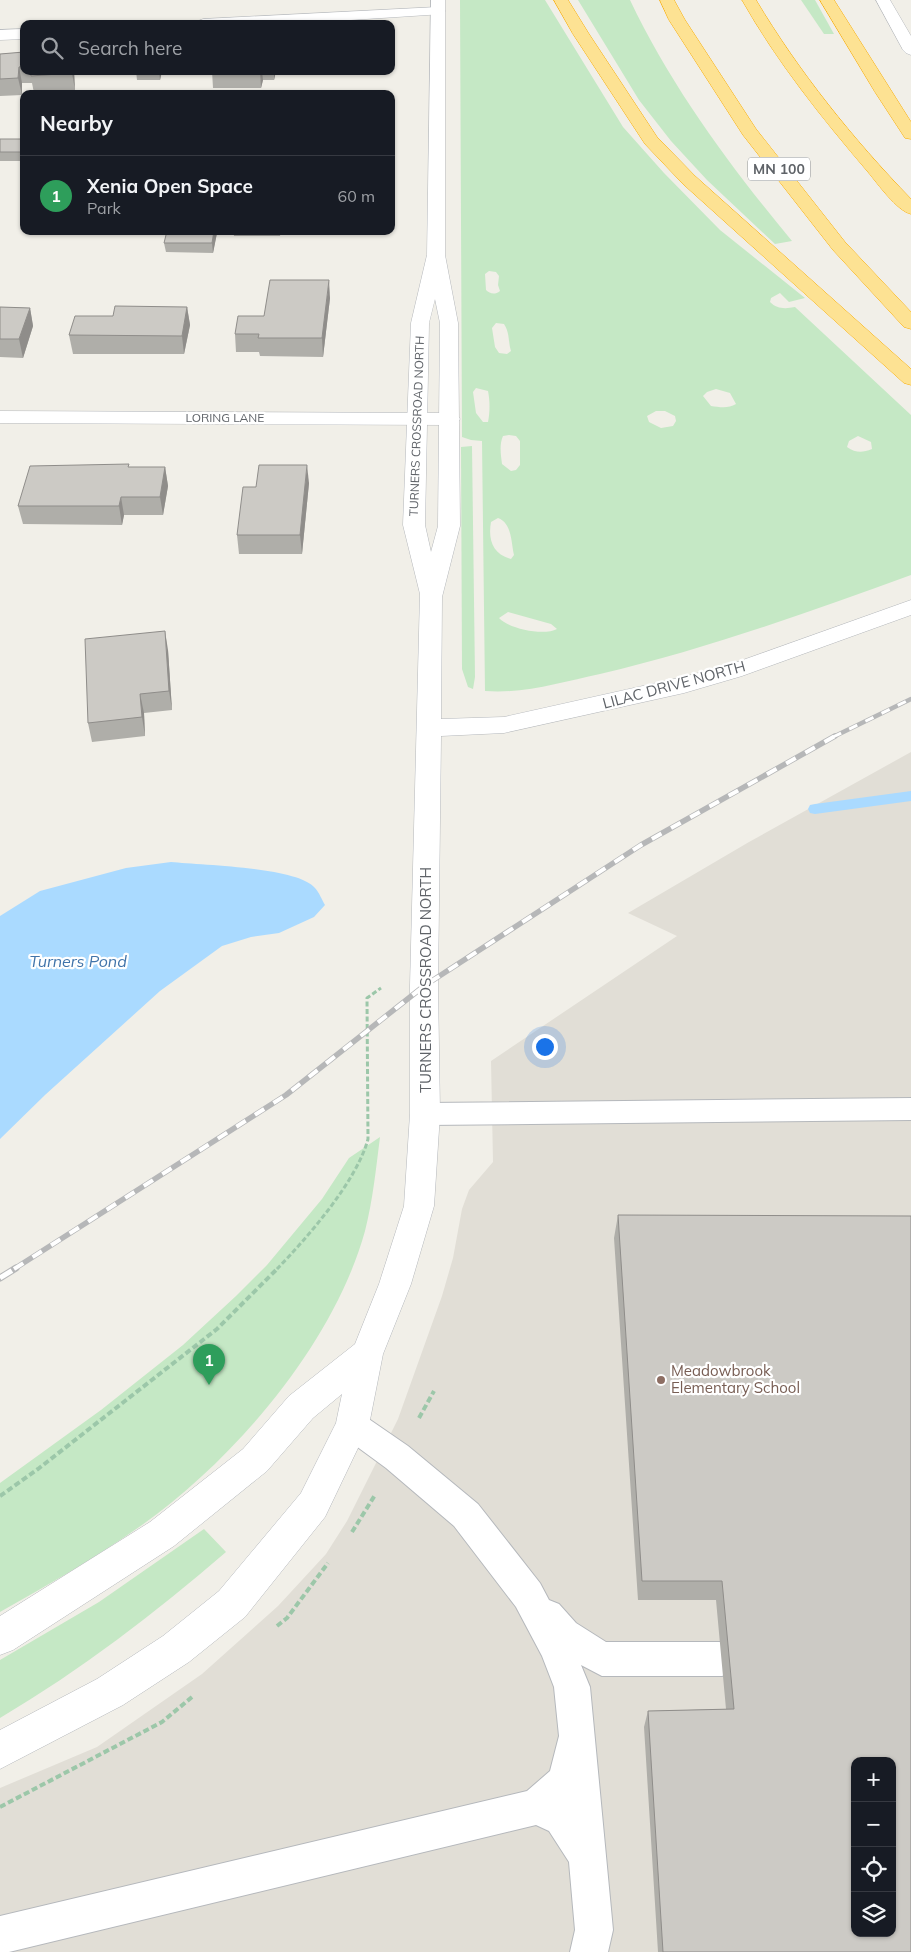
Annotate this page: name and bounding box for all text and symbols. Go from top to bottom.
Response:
search box [20,20,395,75]
icon: search [38,34,66,62]
text: Search here [78,36,182,60]
text: Nearby [40,110,113,136]
road number: MN 100 [748,157,810,180]
text: Xenia Open Space [87,174,253,198]
text: 1 [51,186,61,206]
text: 60 m [338,186,375,206]
text: Park [87,198,121,218]
street label: TURNERS CROSSROAD NORTH [406,335,427,517]
street label: LORING LANE [186,410,264,425]
street label: LILAC DRIVE NORTH [600,656,747,713]
street label: TURNERS CROSSROAD NORTH [416,867,435,1093]
water label: Turners Pond [29,951,127,971]
your location [532,1034,558,1060]
pin: 1 [193,1344,225,1385]
place label: Meadowbrook Elementary School [671,1361,800,1397]
marker: Meadowbrook Elementary School [655,1374,667,1386]
map controls [851,1757,896,1937]
button: + [851,1757,896,1802]
button: − [851,1802,896,1847]
button: locate [851,1847,896,1892]
button: layers [851,1892,896,1937]

